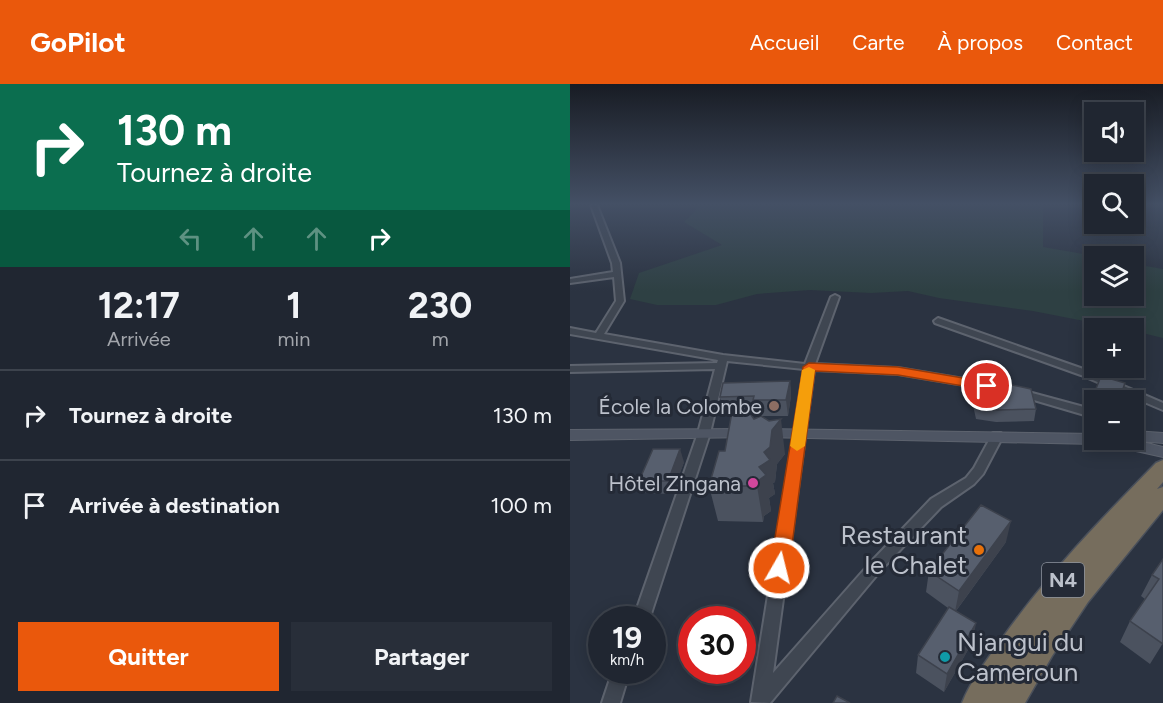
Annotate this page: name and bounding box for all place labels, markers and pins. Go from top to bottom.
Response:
pin [961,360,1012,411]
place label: École la Colombe [598,394,762,419]
marker: École la Colombe [767,399,781,413]
place label: Hôtel Zingana [608,471,741,496]
marker: Hôtel Zingana [746,476,760,490]
place label: Restaurant le Chalet [840,519,967,581]
marker: Restaurant le Chalet [972,543,986,557]
place label: Njangui du Cameroun [957,626,1084,688]
marker: Njangui du Cameroun [938,650,952,664]

